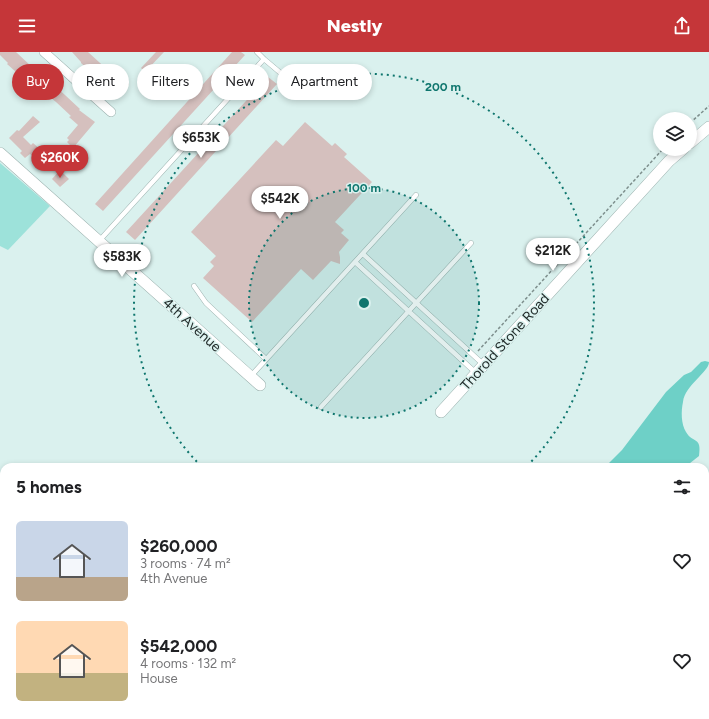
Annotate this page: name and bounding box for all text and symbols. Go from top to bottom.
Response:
icon: menu [16,15,38,37]
text: Nestly [327,15,382,37]
icon: share [671,15,693,37]
chip: Buy [12,64,64,100]
chip: Rent [72,64,129,100]
chip: Filters [137,64,203,100]
chip: New [211,64,269,100]
chip: Apartment [277,64,372,100]
text: 200 m [425,80,461,94]
map controls [653,112,697,156]
button: layers [653,112,697,156]
pin: $653K [173,125,229,159]
text: $653K [182,130,220,145]
pin: $260K [32,145,88,179]
text: $260K [40,150,80,165]
text: 100 m [347,181,381,195]
pin: $542K [252,186,308,220]
text: $542K [260,191,300,206]
pin: $212K [525,238,581,272]
text: $212K [535,243,571,258]
pin: $583K [94,244,150,278]
text: $583K [103,249,141,264]
street label: Thorold Stone Road [457,290,553,394]
street label: 4th Avenue [159,294,225,356]
centre of rings [357,296,371,310]
icon: filters [671,476,693,498]
text: 5 homes [16,477,82,497]
text: $260,000 [140,536,218,556]
icon: home [48,537,96,585]
icon: heart [671,550,693,572]
text: 3 rooms · 74 m² [140,556,231,571]
text: 4th Avenue [140,571,207,586]
text: $542,000 [140,636,217,656]
icon: home [48,637,96,685]
icon: heart [671,650,693,672]
text: 4 rooms · 132 m² [140,656,236,671]
text: House [140,671,178,686]

